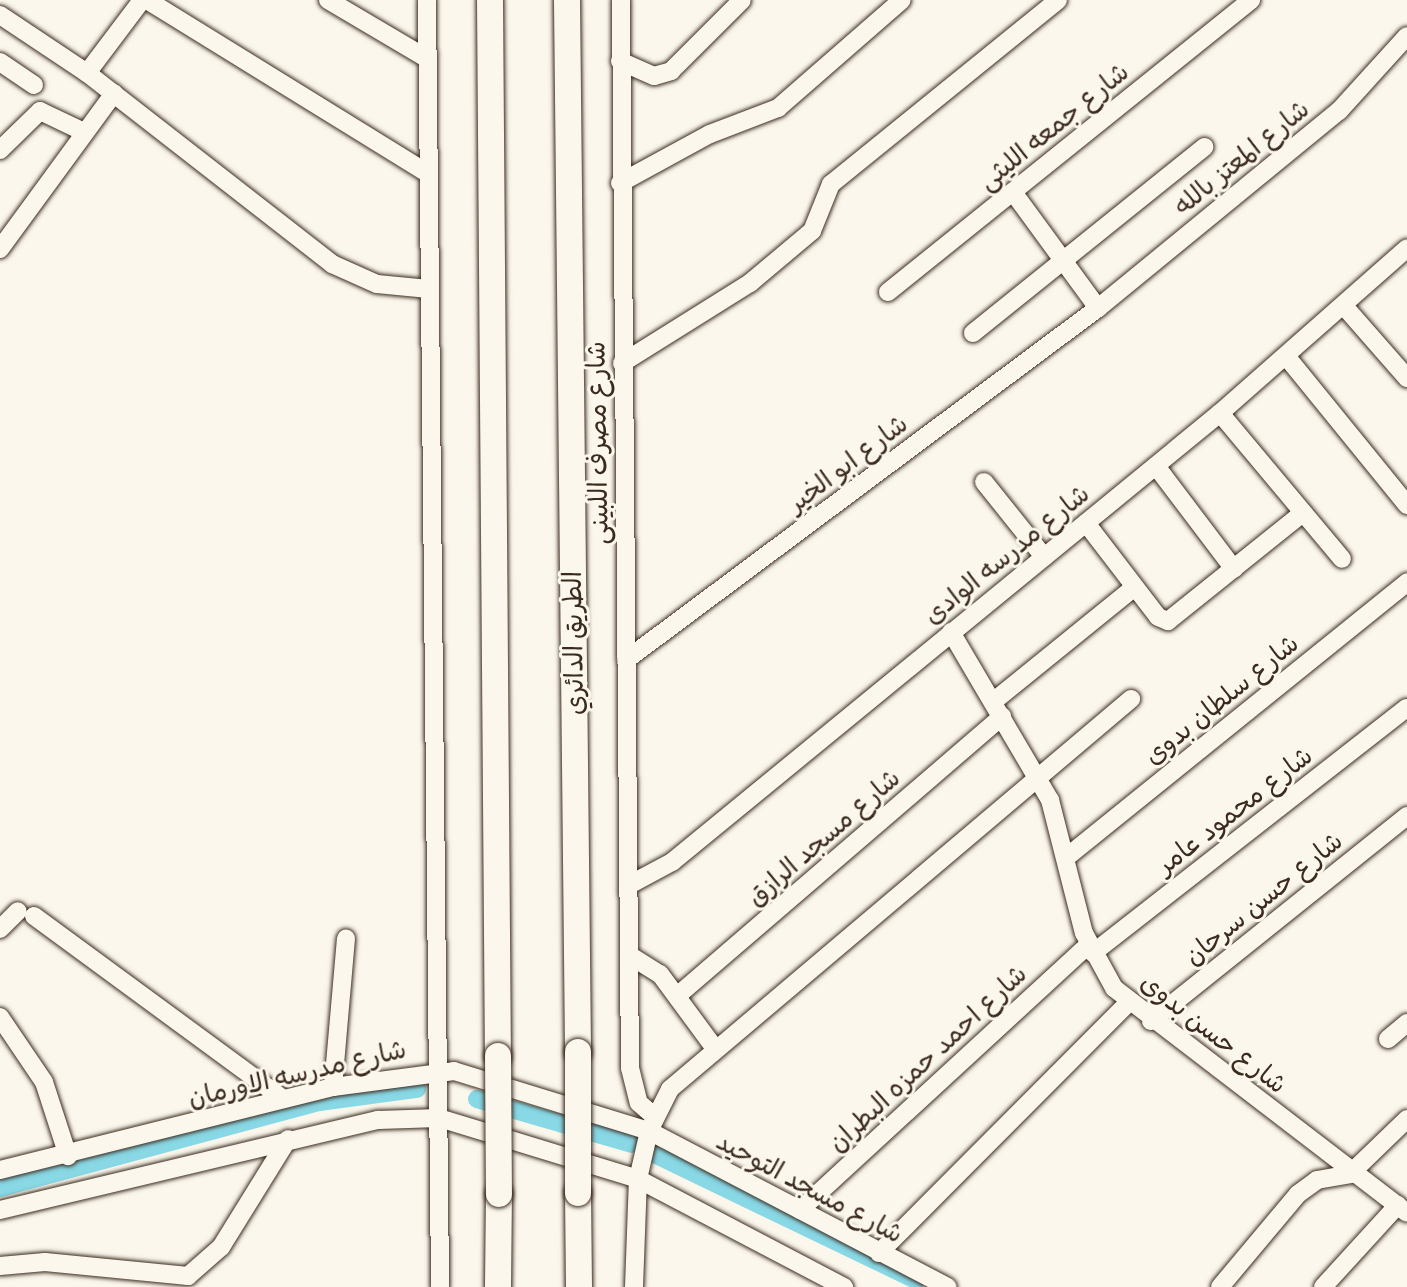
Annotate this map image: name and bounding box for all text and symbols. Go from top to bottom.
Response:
street label: شارع جمعه الليثى [971,56,1135,196]
street label: شارع المعتز بالله [1167,93,1315,221]
street label: شارع مصرف اللبينى [580,341,614,545]
street label: شارع ابو الخير [781,408,913,518]
street label: شارع مدرسه الوادى [917,478,1095,630]
street label: الطريق الدائري [556,571,590,715]
street label: شارع سلطان بدوى [1137,627,1305,771]
street label: شارع محمود عامر [1150,739,1318,881]
street label: شارع مسجد الرازق [740,762,906,912]
street label: شارع حسن سرحان [1178,825,1348,971]
street label: شارع احمد حمزه البطران [821,958,1033,1158]
street label: شارع حسن بدوى [1135,966,1293,1100]
street label: شارع مدرسه الاورمان [185,1033,409,1113]
street label: شارع مسجد التوحيد [711,1125,909,1249]

